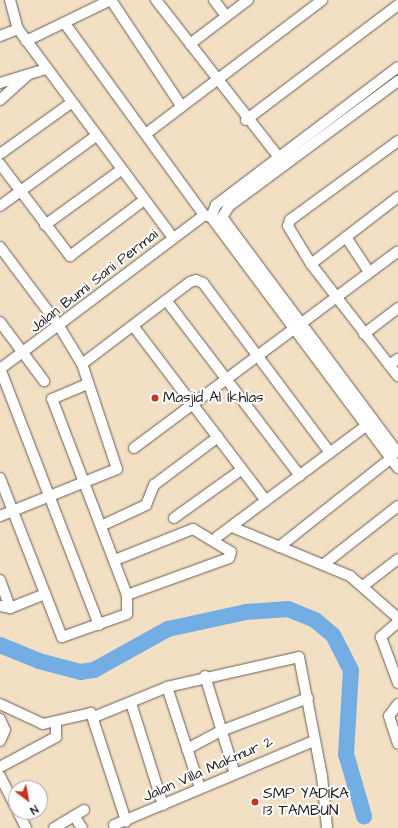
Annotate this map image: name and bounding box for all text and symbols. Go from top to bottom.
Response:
street label: Jalan Bumi Sani Permai [26,225,162,337]
place label: Masjid Al Ikhlas [163,389,264,407]
marker: Masjid Al Ikhlas [150,393,160,403]
street label: Jalan Villa Makmur 2 [140,732,276,806]
north arrow [8,780,48,820]
place label: SMP YADIKA 13 TAMBUN [263,784,349,819]
marker: SMP YADIKA 13 TAMBUN [250,797,260,807]
text: N [27,802,41,818]

